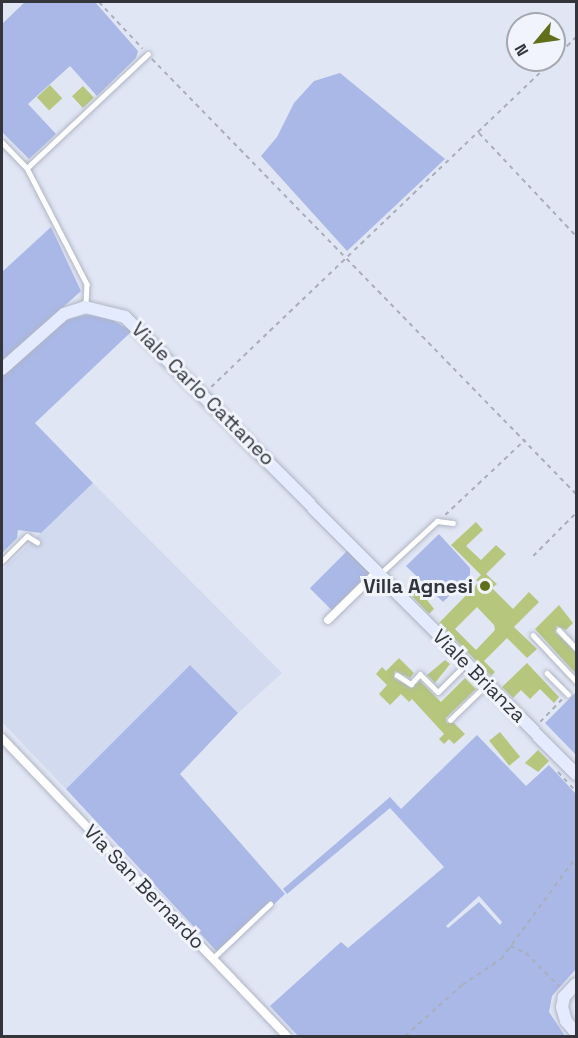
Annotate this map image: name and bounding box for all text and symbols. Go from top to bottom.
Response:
north arrow [506,12,566,72]
text: N [510,40,533,60]
street label: Viale Carlo Cattaneo [126,317,280,471]
place label: Villa Agnesi [363,574,473,598]
marker: Villa Agnesi [478,579,492,593]
street label: Viale Brianza [427,624,531,728]
street label: Via San Bernardo [78,820,210,954]

